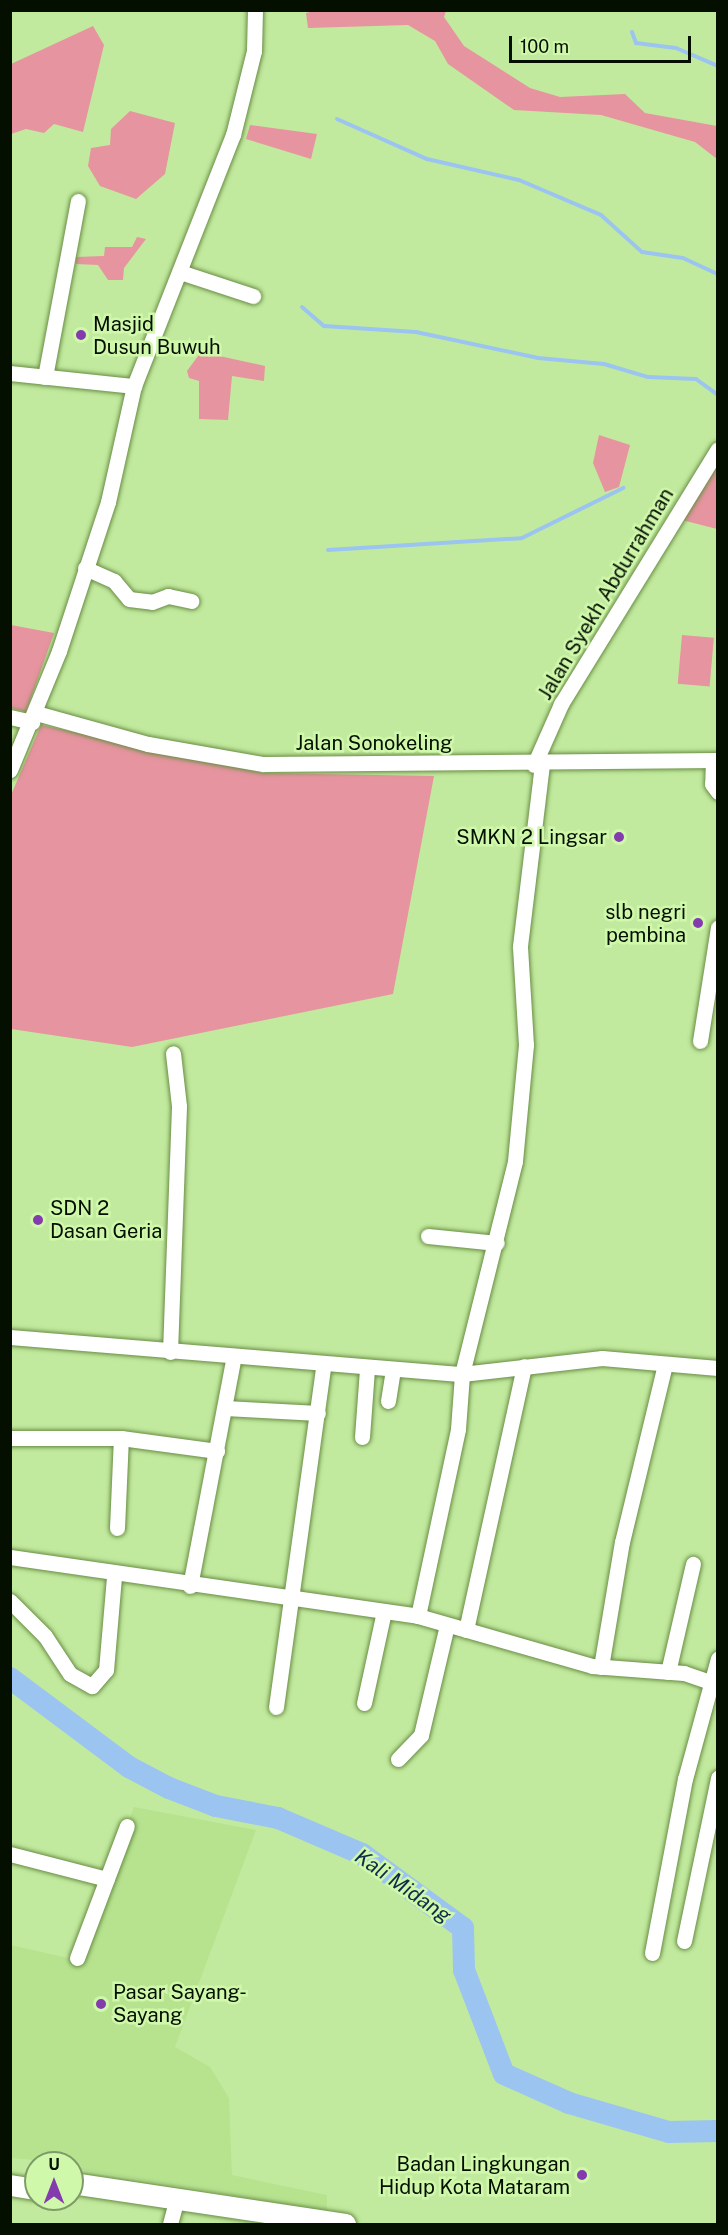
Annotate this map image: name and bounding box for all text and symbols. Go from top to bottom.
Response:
scale bar [512,24,694,62]
text: 100 m [520,36,569,57]
place label: Masjid Dusun Buwuh [93,312,221,359]
marker: Masjid Dusun Buwuh [74,328,88,342]
street label: Jalan Syekh Abdurrahman [533,484,679,704]
street label: Jalan Sonokeling [296,731,452,755]
place label: SMKN 2 Lingsar [456,825,607,849]
marker: SMKN 2 Lingsar [612,830,626,844]
place label: slb negri pembina [605,900,686,947]
marker: slb negri pembina [691,916,705,930]
place label: SDN 2 Dasan Geria [50,1196,162,1243]
marker: SDN 2 Dasan Geria [31,1213,45,1227]
water label: Kali Midang [350,1844,456,1928]
place label: Pasar Sayang- Sayang [113,1980,247,2027]
marker: Pasar Sayang- Sayang [94,1997,108,2011]
north arrow [24,2151,84,2211]
place label: Badan Lingkungan Hidup Kota Mataram [379,2152,570,2199]
text: U [48,2155,60,2174]
marker: Badan Lingkungan Hidup Kota Mataram [575,2168,589,2182]

